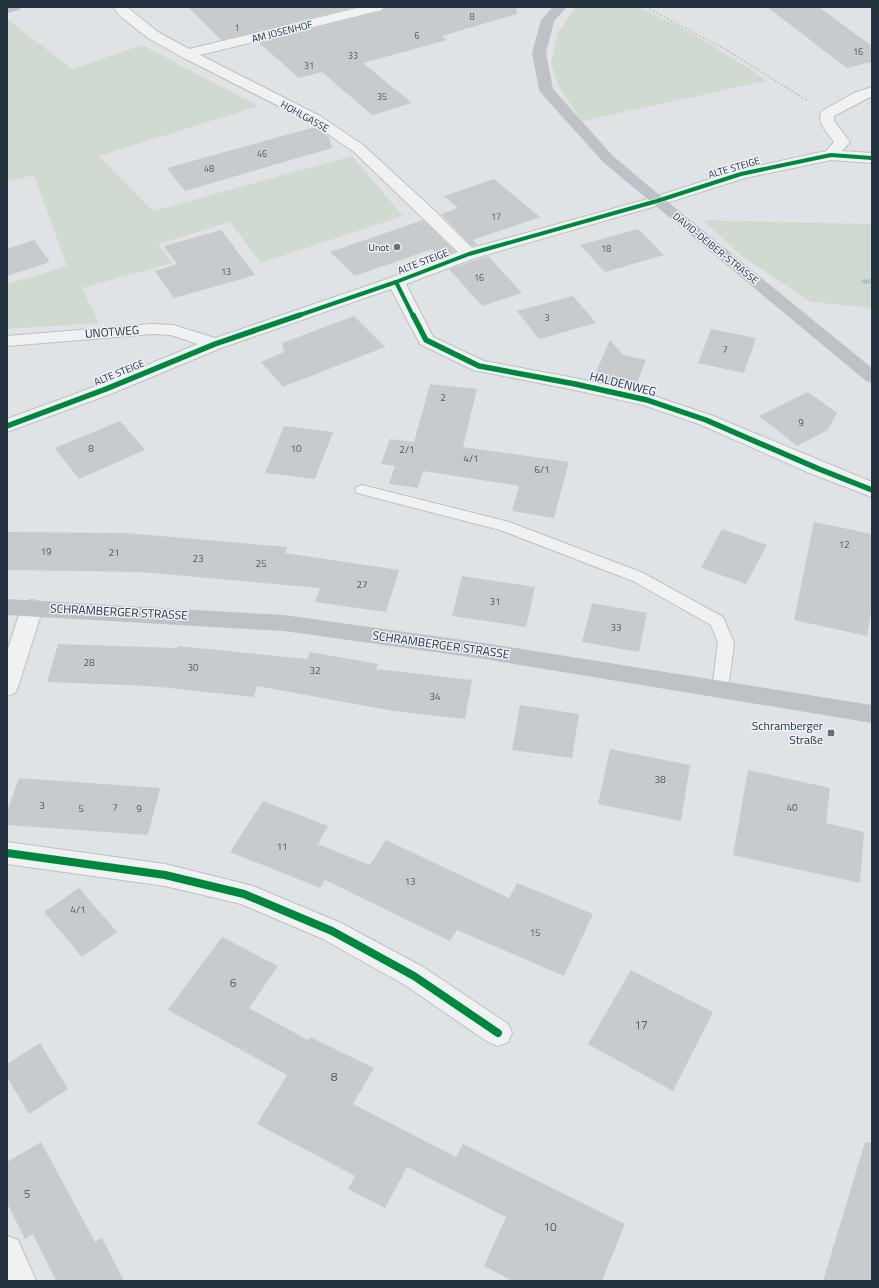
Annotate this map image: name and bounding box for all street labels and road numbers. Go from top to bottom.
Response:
street label: AM JOSENHOF [250,17,314,46]
street label: HOHLGASSE [278,97,332,136]
street label: ALTE STEIGE [707,153,762,182]
street label: DAVID-DEIBER-STRASSE [670,209,762,288]
street label: ALTE STEIGE [396,245,451,278]
street label: UNOTWEG [84,320,140,343]
street label: ALTE STEIGE [92,355,147,389]
street label: HALDENWEG [588,366,658,401]
street label: SCHRAMBERGER STRASSE [50,598,189,625]
street label: SCHRAMBERGER STRASSE [371,625,511,664]

